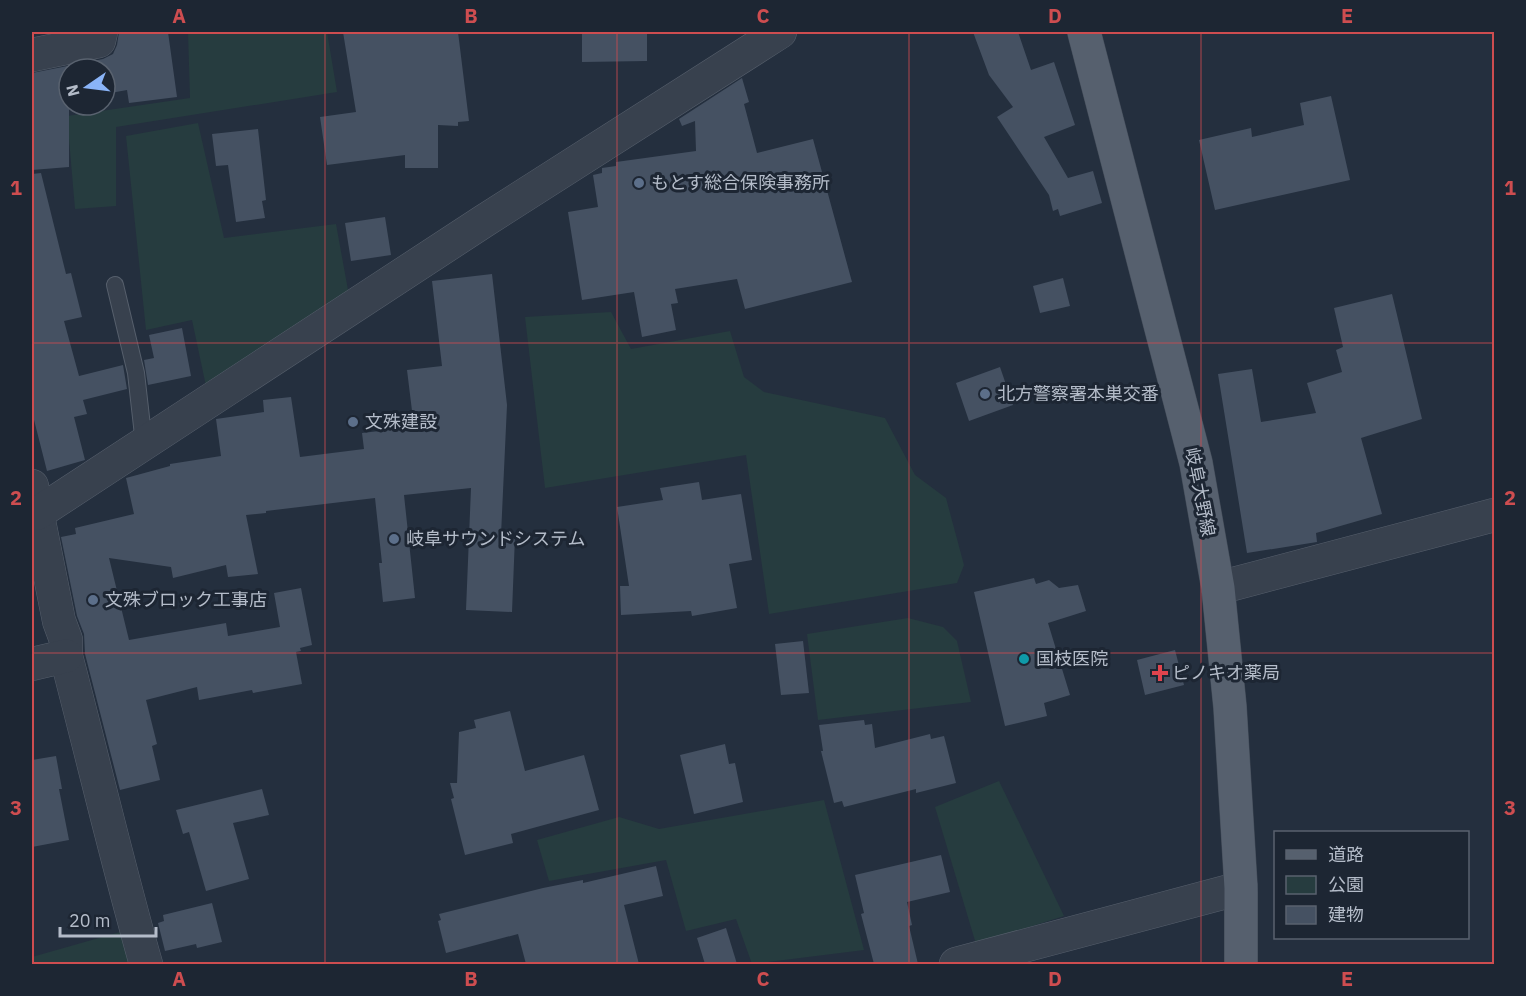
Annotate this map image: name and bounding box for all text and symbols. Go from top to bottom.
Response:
text: A [172,2,186,29]
text: B [464,2,478,29]
text: C [756,2,770,29]
text: D [1048,2,1062,29]
text: E [1341,2,1353,29]
north arrow [57,57,117,117]
text: N [61,83,84,99]
place label: もとす総合保険事務所 [651,171,830,194]
text: 1 [10,174,22,201]
text: 1 [1504,174,1516,201]
marker: もとす総合保険事務所 [632,176,646,190]
place label: 北方警察署本巣交番 [997,382,1159,405]
marker: 北方警察署本巣交番 [978,387,992,401]
place label: 文殊建設 [365,410,437,433]
marker: 文殊建設 [346,415,360,429]
street label: 岐阜大野線 [1181,446,1220,538]
text: 2 [10,484,22,511]
text: 2 [1504,484,1516,511]
place label: 岐阜サウンドシステム [406,527,585,550]
marker: 岐阜サウンドシステム [387,532,401,546]
place label: 文殊ブロック工事店 [105,588,267,611]
marker: 文殊ブロック工事店 [86,593,100,607]
place label: 国枝医院 [1036,647,1108,670]
marker: 国枝医院 [1017,652,1031,666]
place label: ピノキオ薬局 [1172,661,1280,684]
marker: ピノキオ薬局 [1153,666,1167,680]
text: 3 [10,794,22,821]
text: 3 [1504,794,1516,821]
legend [1274,831,1469,939]
text: 道路 [1328,843,1364,866]
text: 公園 [1328,873,1364,896]
scale bar [60,900,156,938]
text: 建物 [1328,903,1364,926]
text: 20 m [69,909,111,932]
text: A [172,965,186,992]
text: B [464,965,478,992]
text: C [756,965,770,992]
text: D [1048,965,1062,992]
text: E [1341,965,1353,992]

